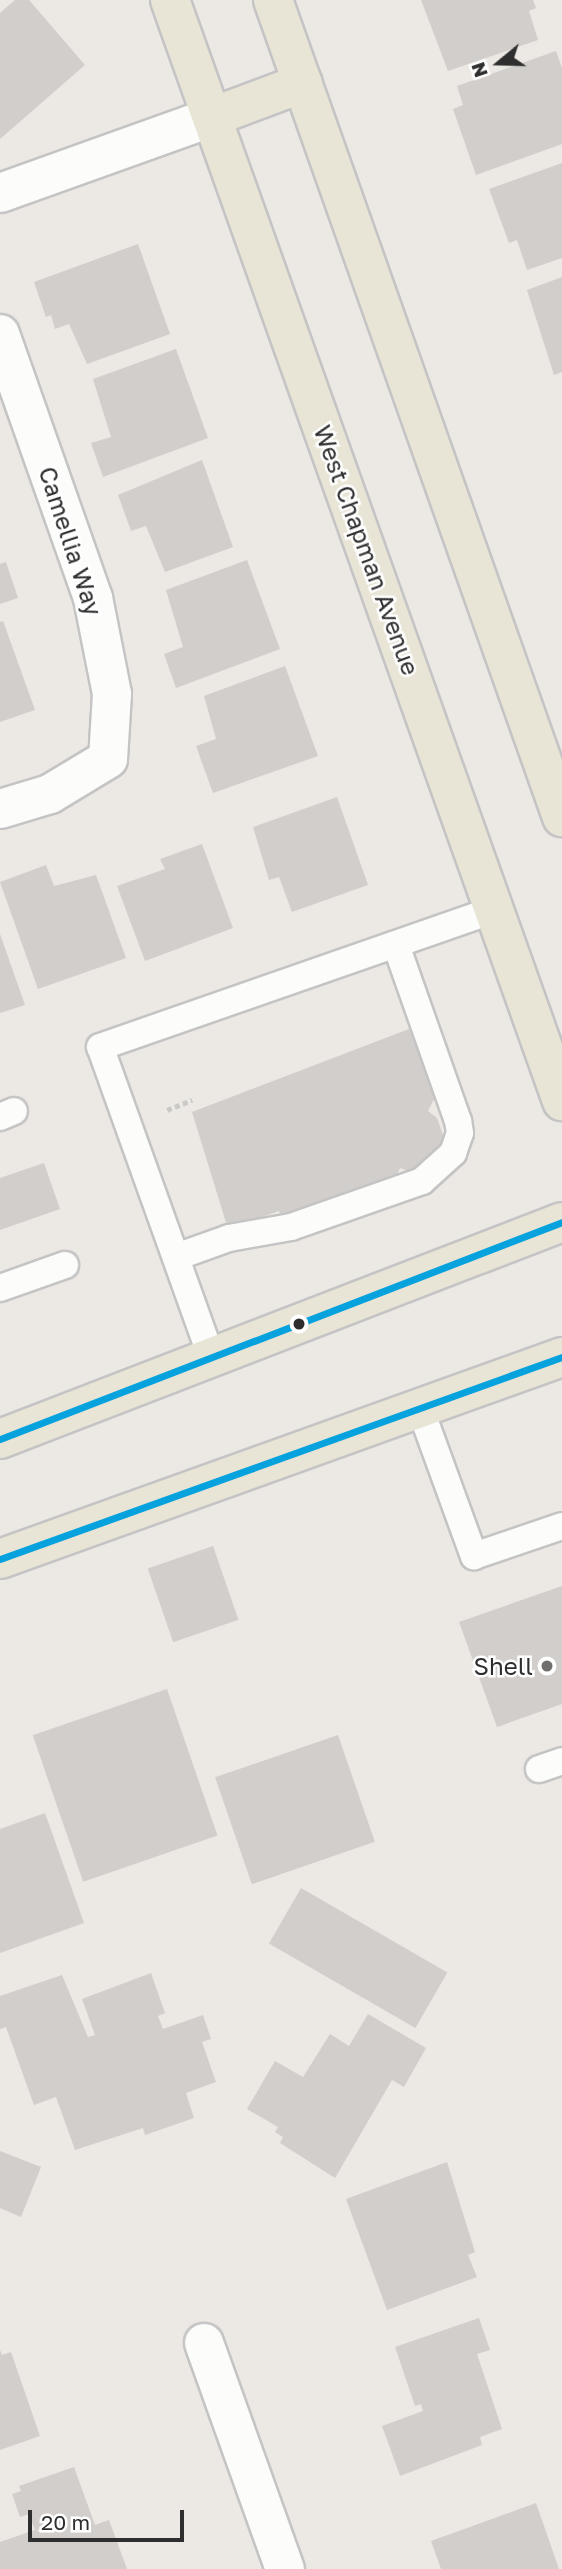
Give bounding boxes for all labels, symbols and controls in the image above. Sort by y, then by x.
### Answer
north arrow [464,28,534,98]
text: N [465,59,492,81]
street label: West Chapman Avenue [308,421,426,679]
street label: Camellia Way [33,463,109,619]
unlabelled marker [292,1317,306,1331]
place label: Shell [474,1652,533,1680]
marker: Shell [539,1658,555,1674]
scale bar [32,2496,187,2540]
text: 20 m [41,2509,90,2535]

